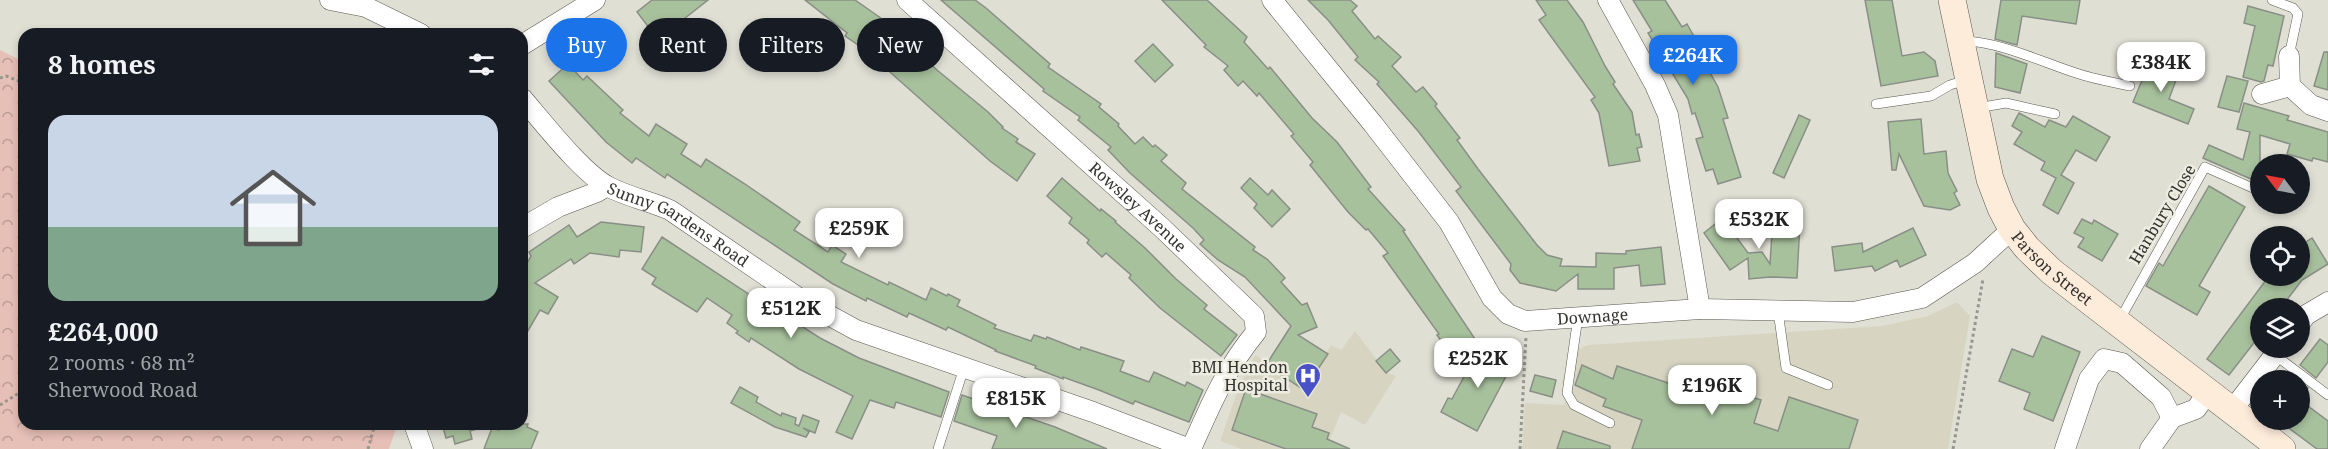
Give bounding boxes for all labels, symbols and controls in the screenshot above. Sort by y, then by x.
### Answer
chip: Buy [546,18,627,72]
chip: Rent [639,18,727,72]
chip: Filters [739,18,845,72]
chip: New [857,18,944,72]
pin: £264K [1651,35,1735,86]
text: £264K [1663,41,1723,68]
pin: £384K [2119,42,2203,93]
text: 8 homes [48,46,156,82]
icon: filters [465,48,498,81]
text: £384K [2131,48,2191,75]
icon: home [219,154,327,262]
north arrow [2250,154,2310,214]
map controls [2250,154,2310,430]
street label: Rowsley Avenue [1084,157,1192,257]
street label: Hanbury Close [2124,160,2200,268]
street label: Sunny Gardens Road [604,177,753,272]
pin: £532K [1717,199,1801,250]
text: £532K [1729,205,1789,232]
pin: £259K [817,208,901,259]
text: £259K [829,214,889,241]
street label: Parson Street [2007,226,2097,310]
button: locate [2250,226,2310,286]
pin: £512K [749,288,833,339]
text: £512K [761,294,821,321]
button: layers [2250,298,2310,358]
street label: Downage [1556,303,1629,330]
text: £264,000 [48,313,158,349]
pin: £252K [1436,338,1520,389]
text: £252K [1448,344,1508,371]
text: 2 rooms · 68 m² [48,349,195,376]
place label: BMI Hendon Hospital [1192,356,1288,396]
hospital icon: BMI Hendon Hospital [1293,361,1323,399]
pin: £196K [1670,365,1754,416]
button: + [2250,370,2310,430]
text: £196K [1682,371,1742,398]
text: Sherwood Road [48,376,198,403]
pin: £815K [974,378,1058,429]
text: £815K [986,384,1046,411]

